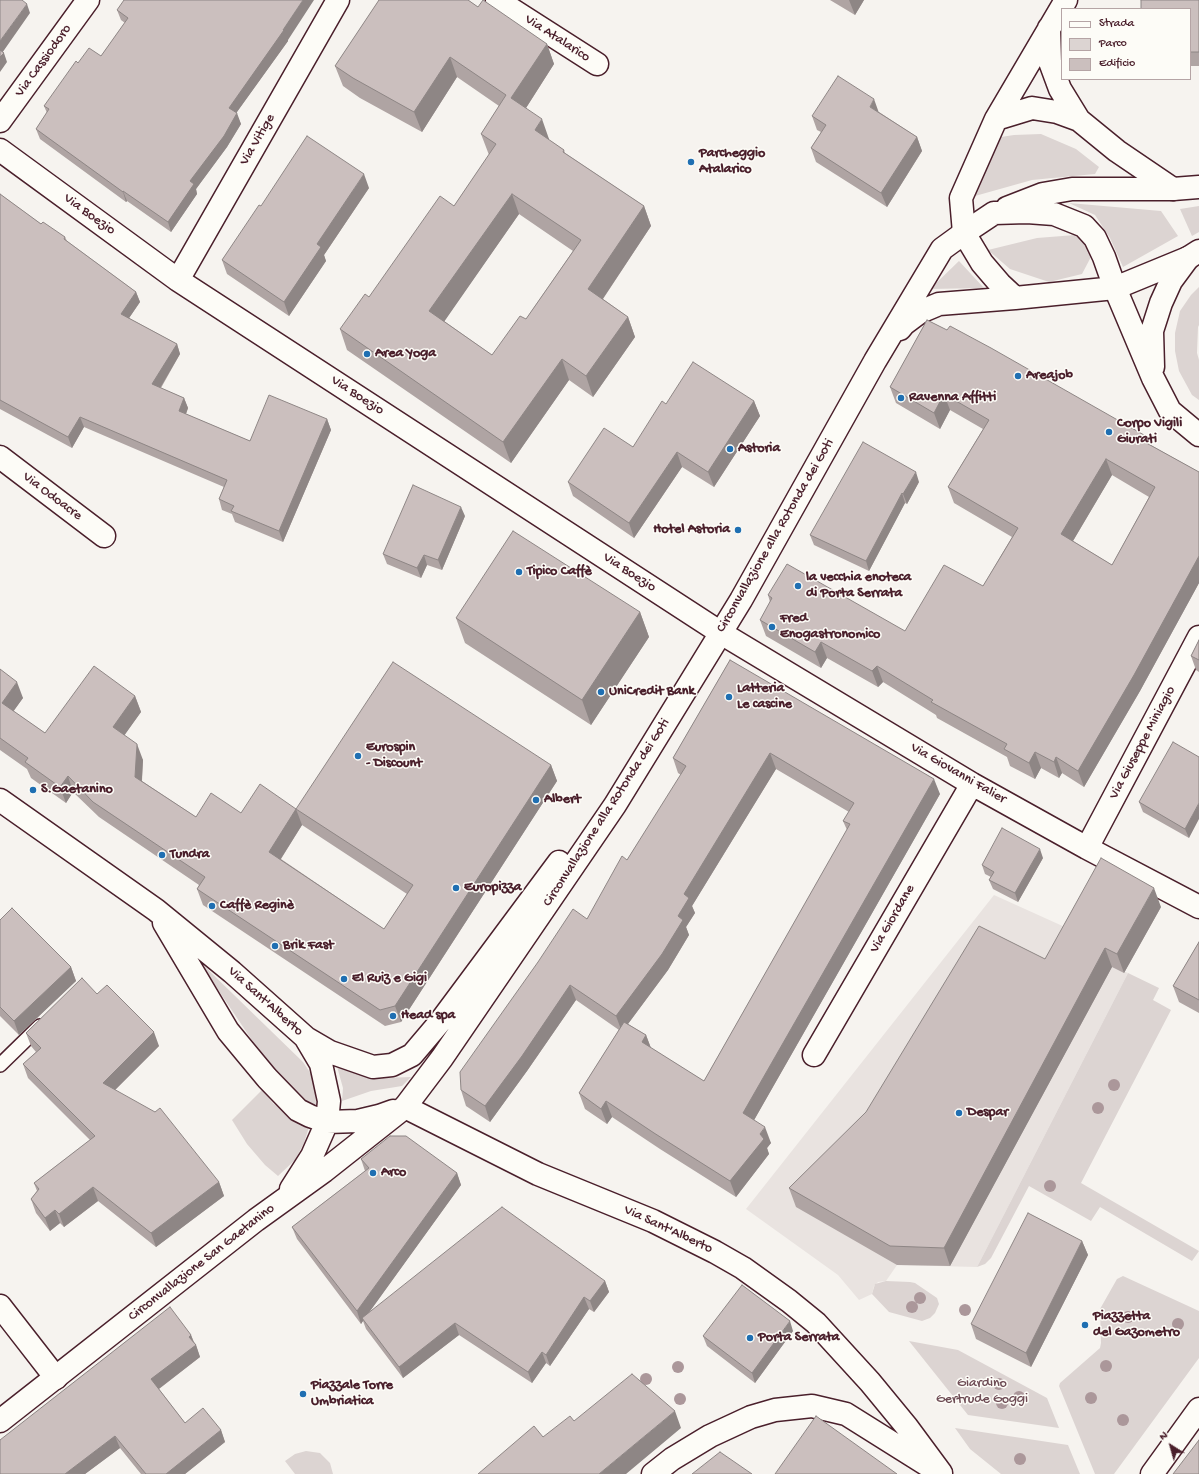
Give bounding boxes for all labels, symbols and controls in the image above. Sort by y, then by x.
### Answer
legend [1061,8,1191,80]
street label: Via Atalarico [521,12,593,66]
text: Strada [1099,17,1134,31]
street label: Via Cassiodoro [12,21,76,101]
text: Parco [1099,37,1127,51]
text: Edificio [1099,57,1135,71]
street label: Via Vitige [237,111,279,169]
place label: Parcheggio Atalarico [699,146,765,178]
marker: Parcheggio Atalarico [686,157,696,167]
street label: Via Boezio [60,191,118,239]
place label: Area Yoga [375,346,436,362]
marker: Area Yoga [362,349,372,359]
place label: Areajob [1026,368,1073,384]
marker: Areajob [1013,371,1023,381]
street label: Via Boezio [327,373,387,419]
place label: Ravenna Affitti [909,390,996,406]
marker: Ravenna Affitti [896,393,906,403]
place label: Corpo Vigili Giurati [1117,416,1182,448]
marker: Corpo Vigili Giurati [1104,427,1114,437]
street label: Circonvallazione alla Rotonda dei Goti [713,436,839,636]
place label: Astoria [738,441,780,457]
marker: Astoria [725,444,735,454]
street label: Via Odoacre [19,469,85,525]
place label: Hotel Astoria [653,522,730,538]
marker: Hotel Astoria [733,525,743,535]
street label: Via Boezio [599,550,659,596]
place label: Tipico Caffè [527,564,592,580]
marker: Tipico Caffè [514,567,524,577]
place label: la vecchia enoteca di Porta Serrata [806,570,911,602]
marker: la vecchia enoteca di Porta Serrata [793,581,803,591]
place label: Fred Enogastronomico [780,611,880,644]
marker: Fred Enogastronomico [767,622,777,632]
place label: Latteria Le cascine [737,681,792,714]
place label: UniCredit Bank [609,684,695,700]
street label: Via Giuseppe Miniagio [1106,684,1180,802]
marker: UniCredit Bank [596,687,606,697]
marker: Latteria Le cascine [724,692,734,702]
street label: Circonvallazione alla Rotonda dei Goti [540,716,674,910]
place label: Eurospin - Discount [366,740,422,772]
street label: Via Giovanni Falier [907,740,1009,808]
marker: Eurospin - Discount [353,751,363,761]
place label: S.Gaetanino [41,782,113,798]
marker: S.Gaetanino [28,785,38,795]
place label: Albert [544,792,581,808]
marker: Albert [531,795,541,805]
place label: Tundra [170,847,210,863]
marker: Tundra [157,850,167,860]
place label: Europizza [464,880,522,896]
street label: Via Giordane [867,882,919,956]
marker: Europizza [451,883,461,893]
place label: Caffè Reginè [220,898,294,914]
marker: Caffè Reginè [207,901,217,911]
place label: Brik Fast [283,938,334,954]
marker: Brik Fast [270,941,280,951]
street label: Via Sant'Alberto [224,964,306,1040]
place label: El Ruiz e Gigi [352,971,427,987]
marker: El Ruiz e Gigi [339,974,349,984]
place label: Head spa [401,1008,455,1024]
marker: Head spa [388,1011,398,1021]
place label: Despar [967,1105,1008,1121]
marker: Despar [954,1108,964,1118]
place label: Arco [381,1165,406,1181]
marker: Arco [368,1168,378,1178]
street label: Circonvallazione San Gaetanino [126,1201,278,1325]
street label: Via Sant'Alberto [621,1202,715,1258]
place label: Piazzetta del Gazometro [1093,1309,1180,1342]
marker: Piazzetta del Gazometro [1080,1320,1090,1330]
place label: Porta Serrata [758,1330,840,1346]
marker: Porta Serrata [745,1333,755,1343]
park label: Giardino Gertrude Goggi [936,1376,1028,1408]
place label: Piazzale Torre Umbriatica [311,1378,393,1410]
marker: Piazzale Torre Umbriatica [298,1389,308,1399]
north arrow [1151,1426,1191,1466]
text: N [1157,1429,1170,1443]

